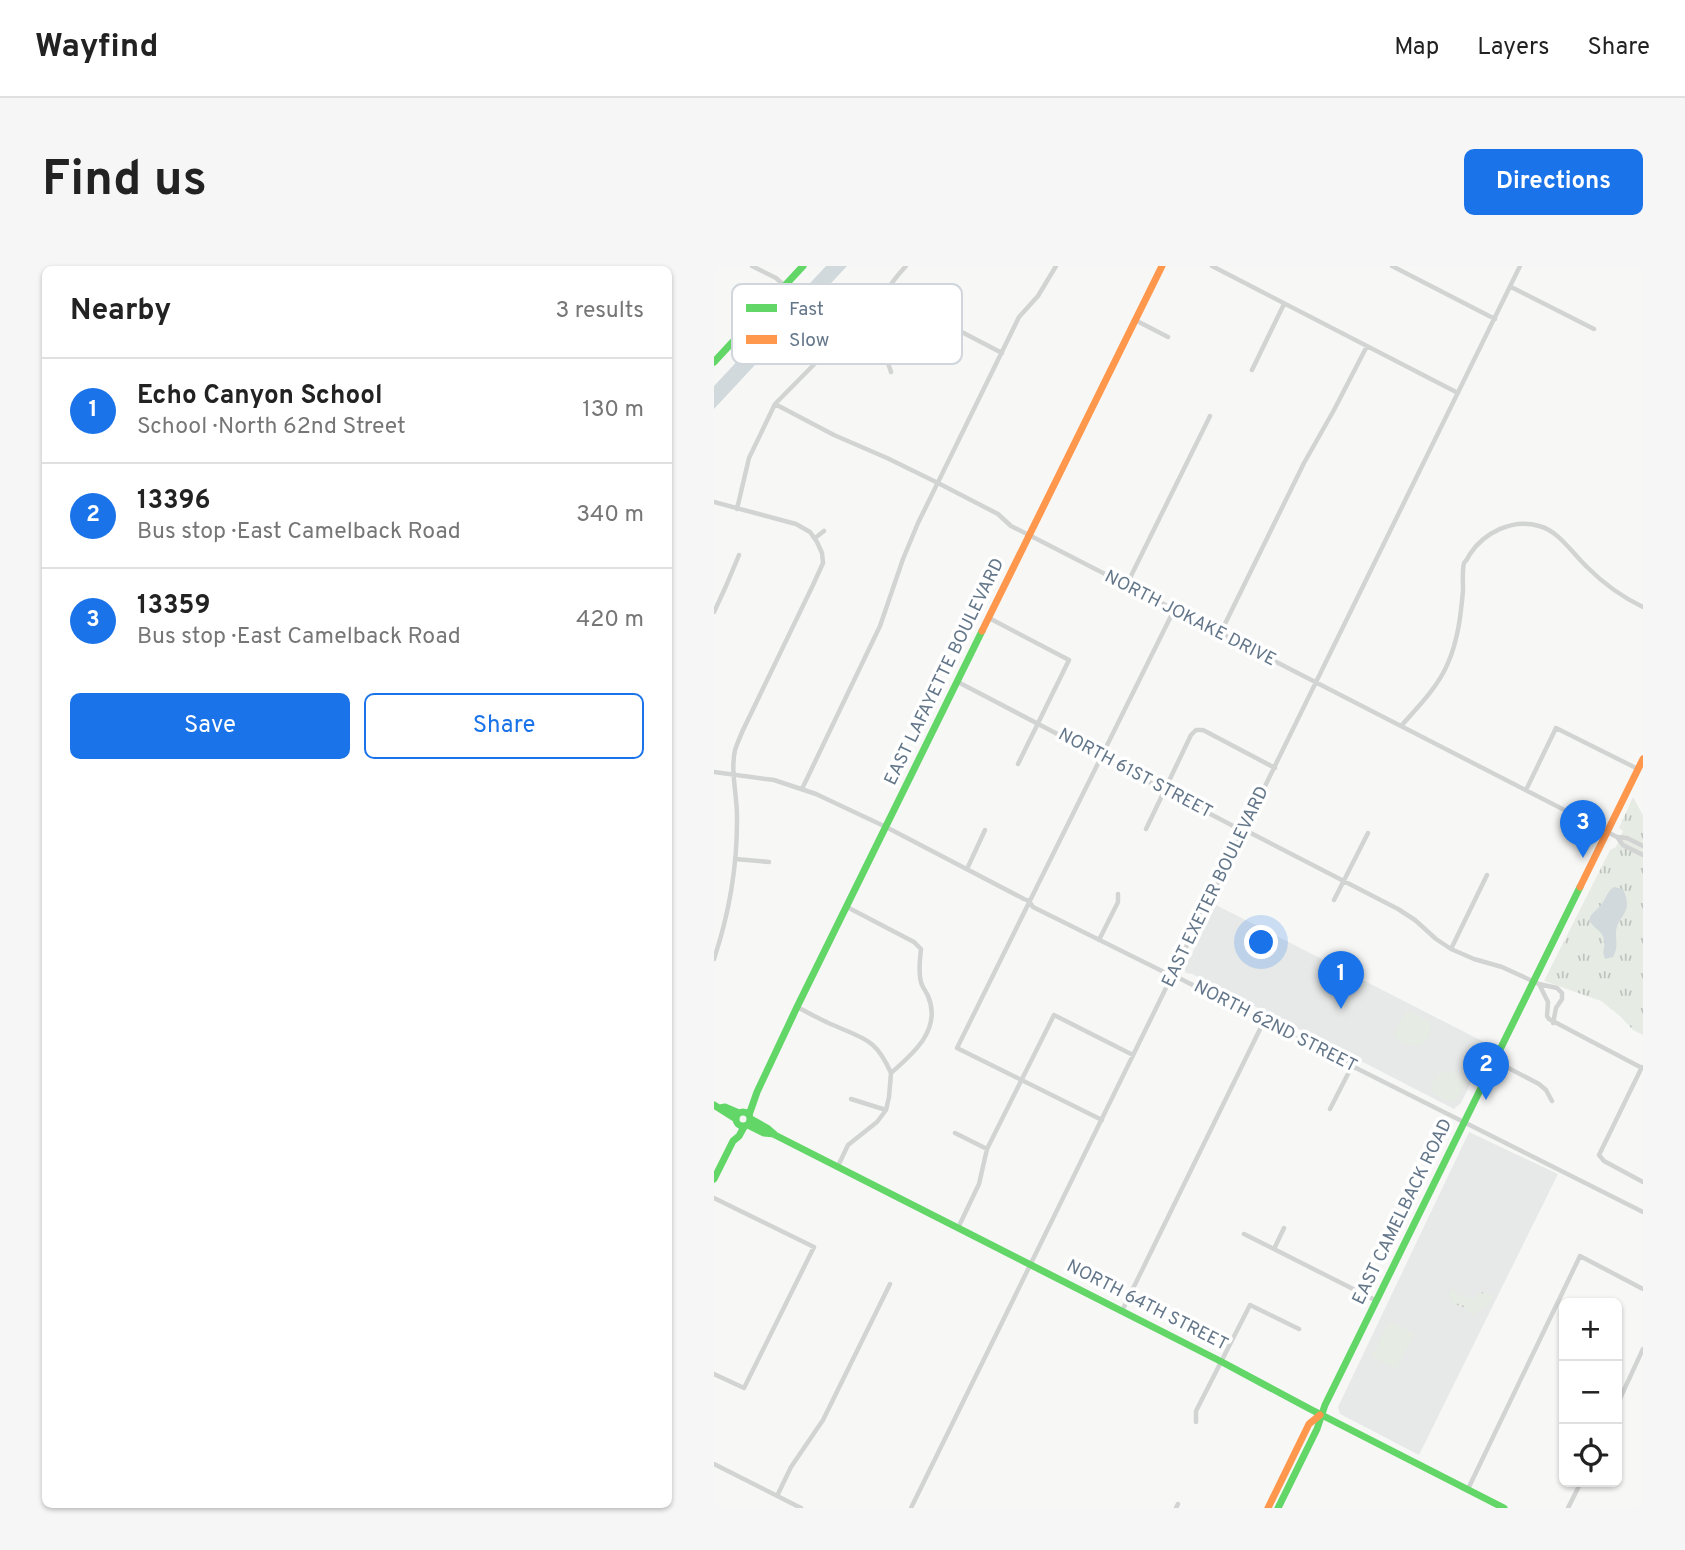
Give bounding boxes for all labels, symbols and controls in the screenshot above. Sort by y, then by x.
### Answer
text: Wayfind [35,27,158,69]
text: Map [1394,33,1439,63]
text: Layers [1477,33,1549,63]
text: Share [1587,33,1650,63]
button: Directions [1464,149,1643,215]
text: Find us [42,151,207,213]
legend [732,284,962,364]
text: Nearby [70,293,171,330]
text: 3 results [555,297,644,326]
text: Fast [789,298,824,322]
text: Slow [789,329,829,353]
text: Echo Canyon School [137,380,383,413]
text: 1 [88,396,98,425]
text: 130 m [582,396,644,425]
text: School · North 62nd Street [137,413,406,442]
text: 13396 [137,485,211,518]
text: 2 [86,501,100,530]
text: 340 m [576,501,644,530]
text: Bus stop · East Camelback Road [137,518,461,547]
street label: EAST LAFAYETTE BOULEVARD [880,555,1010,789]
street label: NORTH JOKAKE DRIVE [1100,566,1280,672]
text: 13359 [137,590,210,623]
text: 3 [86,606,100,635]
text: 420 m [576,606,644,635]
text: Bus stop · East Camelback Road [137,623,461,652]
button: Save [70,693,350,759]
button: Share [364,693,644,759]
street label: NORTH 61ST STREET [1054,724,1216,824]
street label: EAST EXETER BOULEVARD [1157,783,1275,991]
pin: 3 [1560,800,1606,858]
your location [1244,925,1278,959]
pin: 1 [1318,951,1364,1009]
street label: NORTH 62ND STREET [1189,976,1361,1078]
pin: 2 [1463,1042,1509,1100]
street label: EAST CAMELBACK ROAD [1348,1115,1458,1309]
street label: NORTH 64TH STREET [1062,1255,1232,1357]
map controls [1559,1298,1622,1487]
button: + [1559,1298,1622,1361]
button: − [1559,1361,1622,1424]
button: locate [1559,1424,1622,1487]

